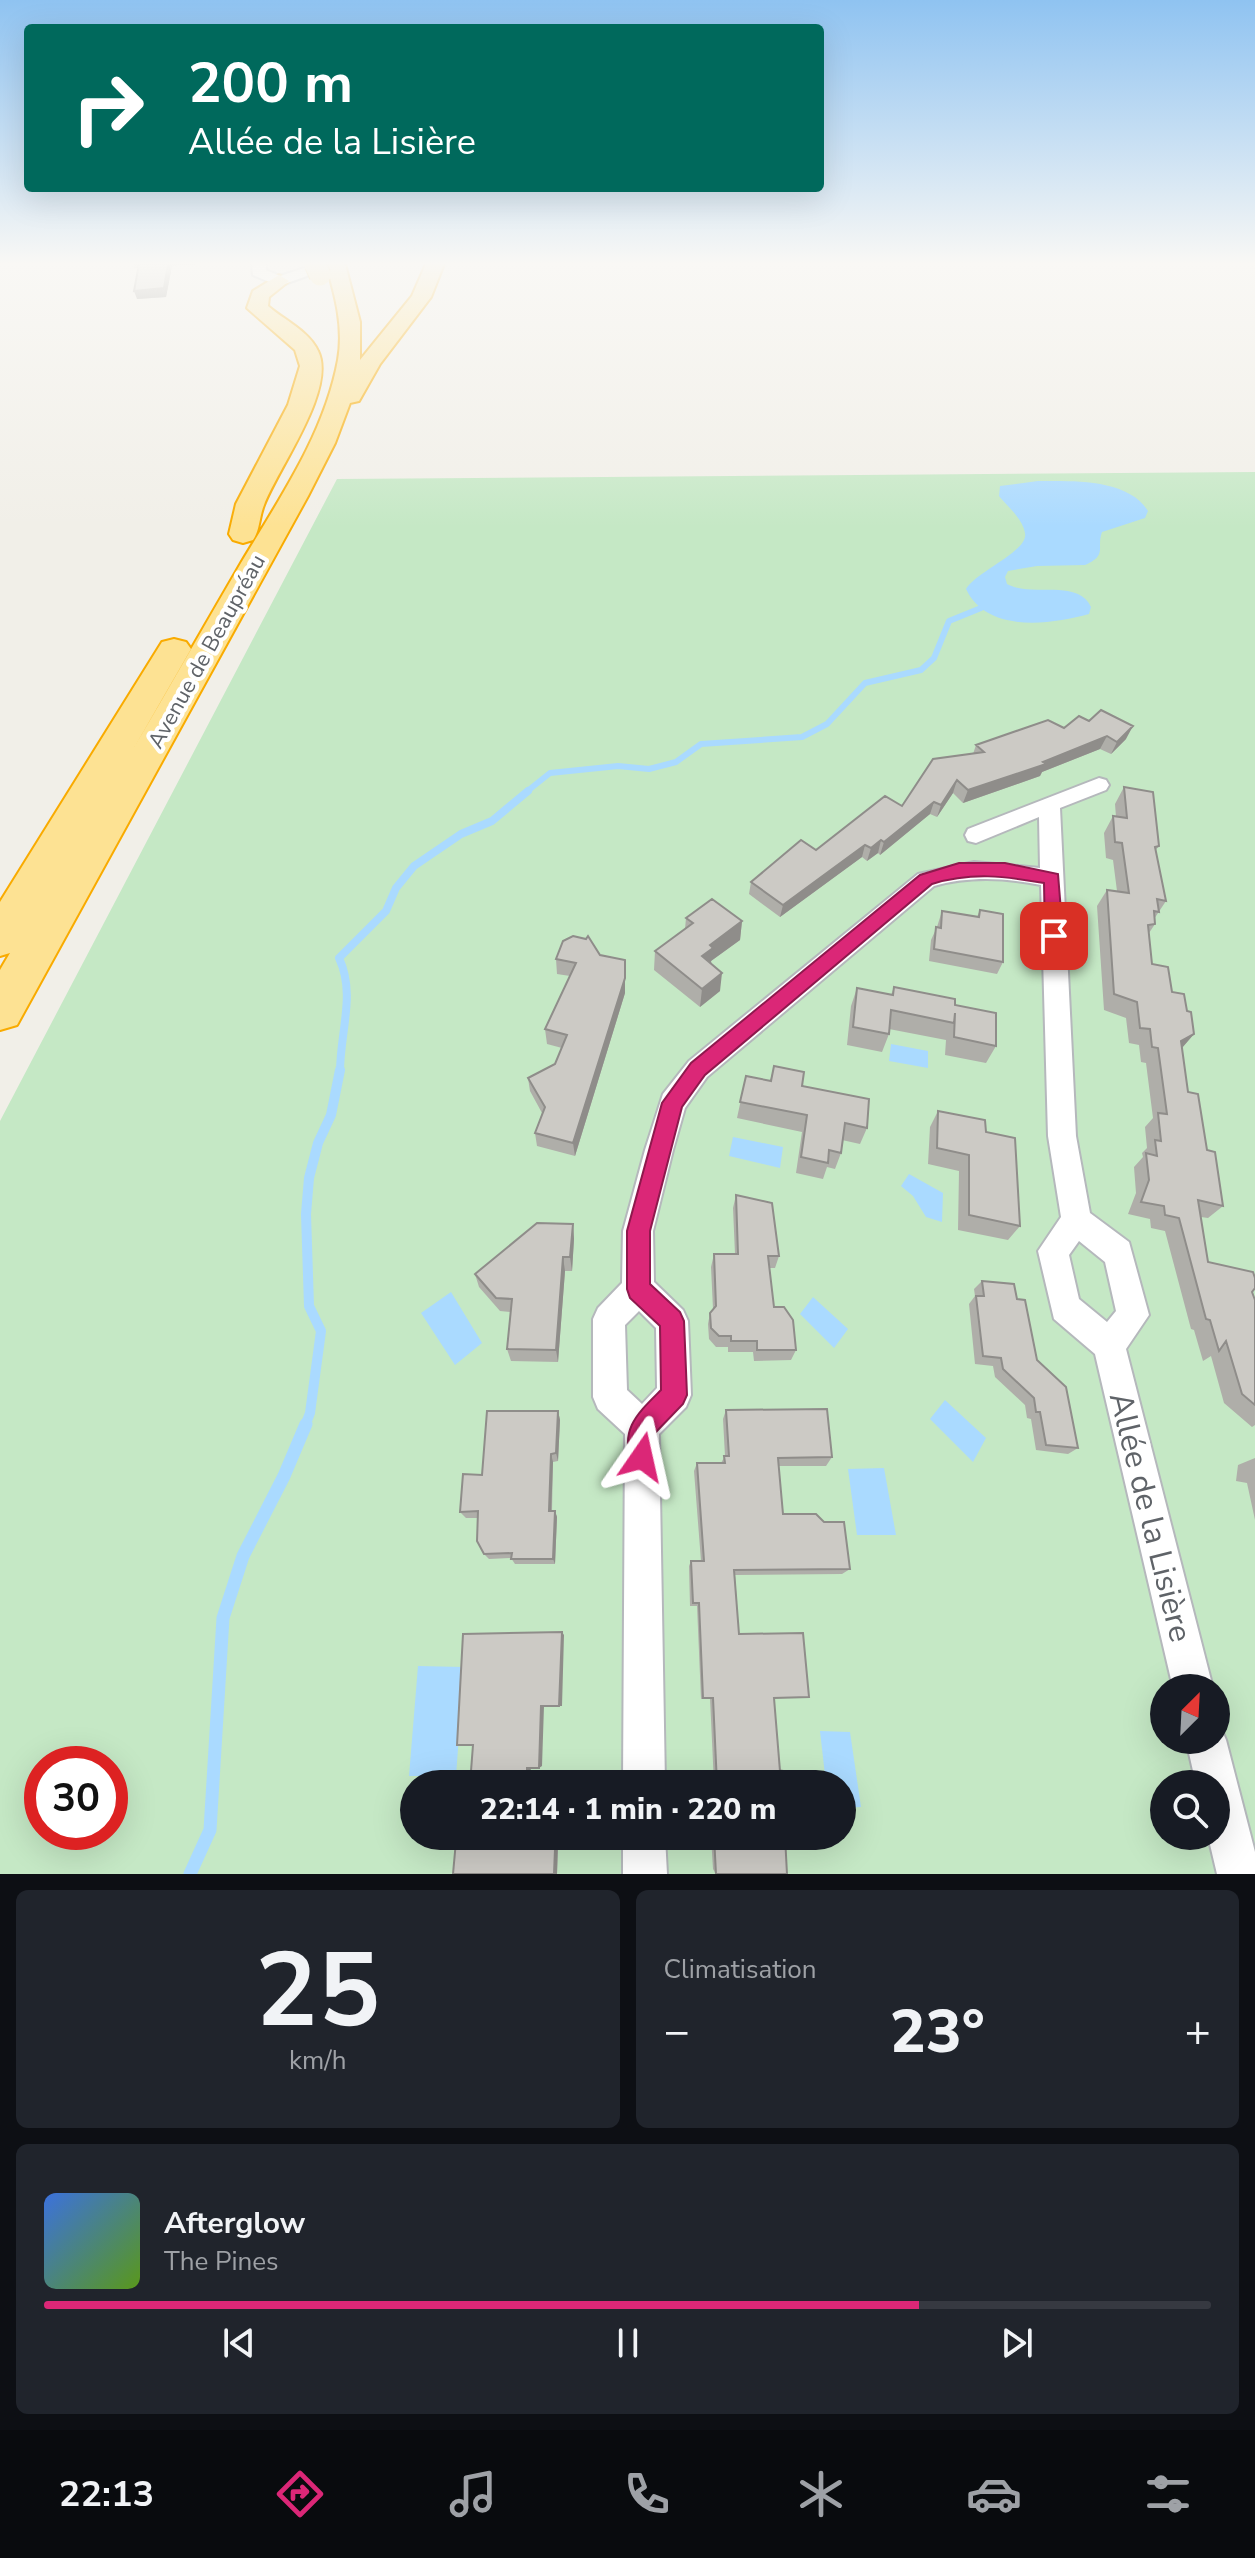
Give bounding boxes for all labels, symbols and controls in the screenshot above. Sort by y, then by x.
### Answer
text: 200 m [188,45,353,122]
icon: right [56,56,160,160]
text: Allée de la Lisière [188,118,476,167]
street label: Avenue de Beaupréau [141,549,273,754]
pin [1020,902,1088,970]
icon: arrive [1032,914,1076,958]
street label: Allée de la Lisière [1099,1388,1202,1646]
position arrow [600,1415,684,1499]
north arrow [1150,1674,1230,1754]
map controls [1150,1674,1230,1850]
speed limit sign: 30 [24,1746,128,1850]
button: search [1150,1770,1230,1850]
text: 22:14 · 1 min · 220 m [480,1789,776,1830]
text: 25 [255,1920,380,2062]
text: Climatisation [664,1952,817,1987]
text: 23° [890,1991,985,2073]
text: − [664,2002,690,2062]
text: + [1185,2002,1211,2062]
text: km/h [289,2043,346,2078]
text: Afterglow [164,2203,305,2244]
text: The Pines [164,2244,279,2279]
icon: previous [217,2321,261,2365]
icon: pause [606,2321,650,2365]
icon: next [995,2321,1039,2365]
icon: directions [272,2466,328,2522]
icon: music [445,2466,501,2522]
icon: phone [619,2466,675,2522]
icon: climate [793,2466,849,2522]
icon: car [966,2466,1022,2522]
icon: filters [1140,2466,1196,2522]
text: 22:13 [59,2470,154,2519]

